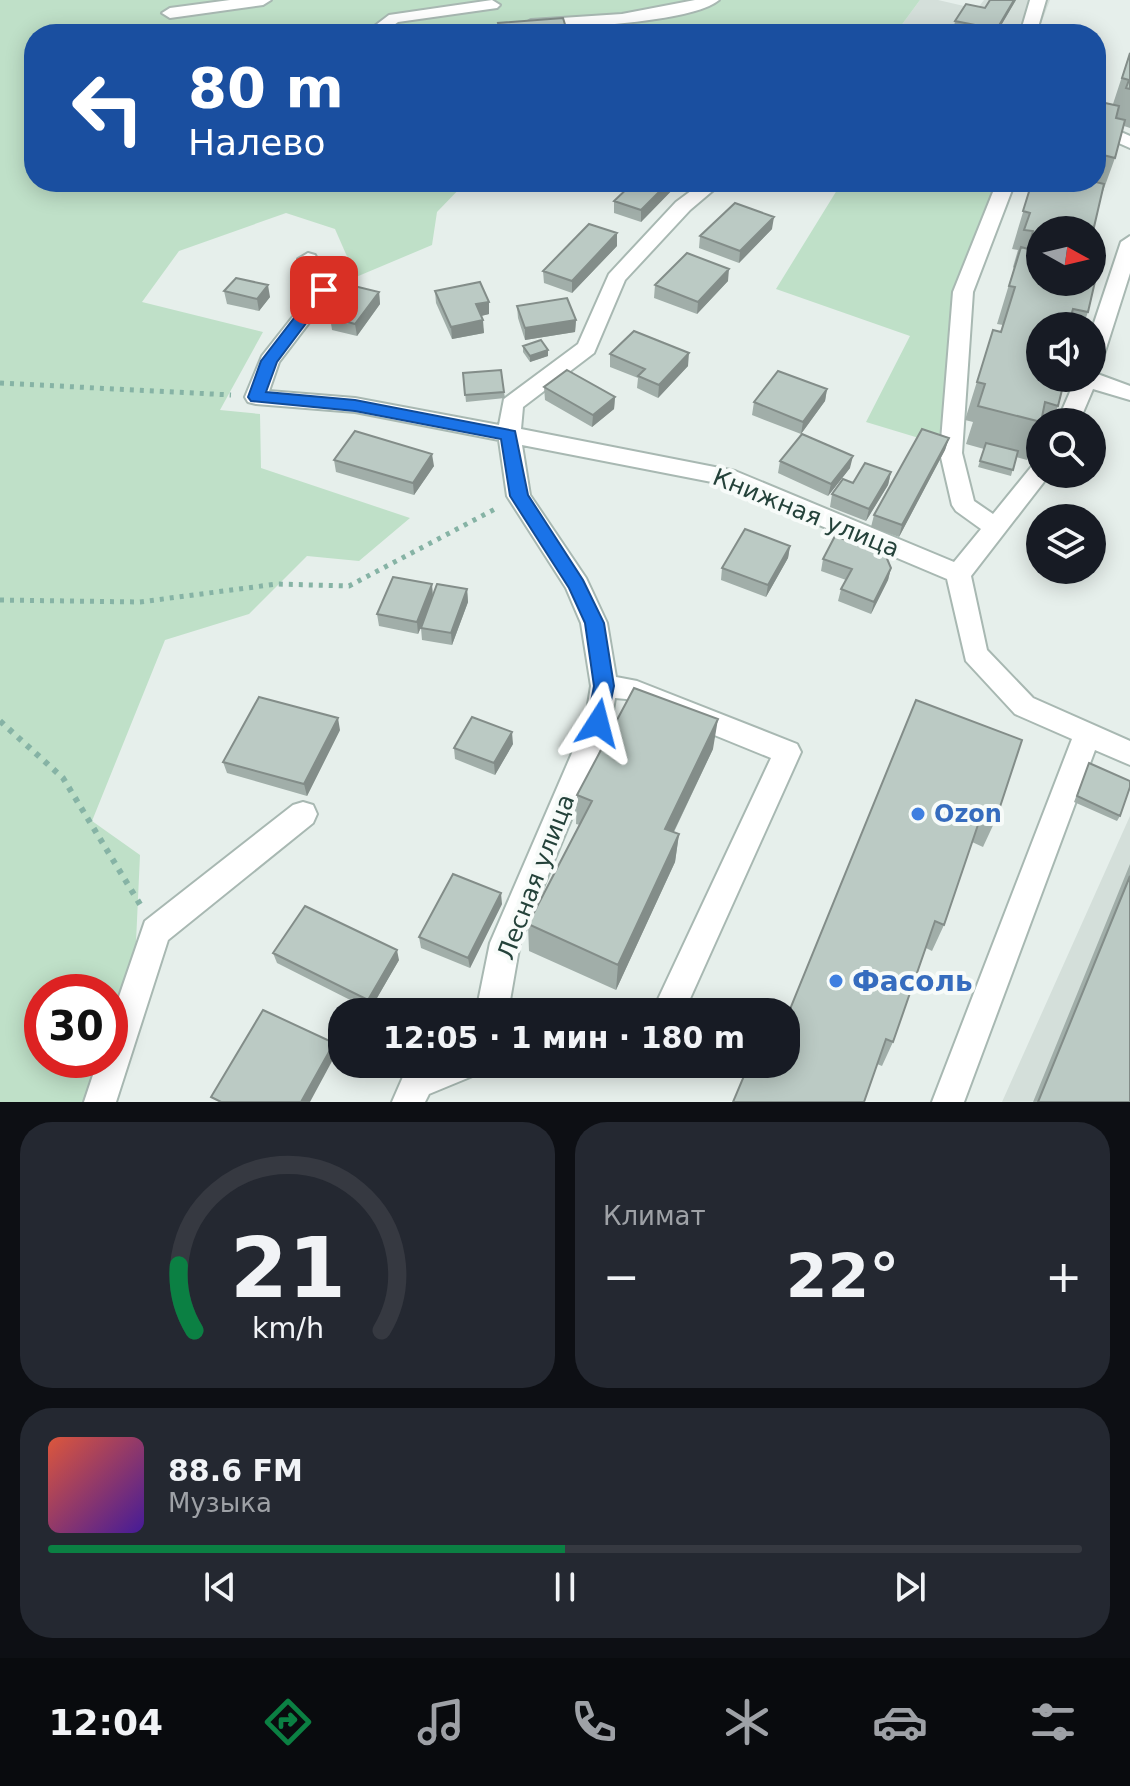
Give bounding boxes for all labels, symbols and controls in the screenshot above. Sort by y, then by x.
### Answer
text: 80 m [188,55,344,120]
icon: left [56,56,160,160]
text: Налево [188,122,326,163]
north arrow [1026,216,1106,296]
map controls [1026,216,1106,584]
pin [290,256,358,324]
icon: arrive [302,268,346,312]
button: sound [1026,312,1106,392]
button: search [1026,408,1106,488]
street label: Книжная улица [709,463,903,563]
button: layers [1026,504,1106,584]
position arrow [556,681,640,765]
street label: Лесная улица [492,790,580,964]
place label: Ozon [934,800,1002,828]
marker: Ozon [909,805,927,823]
place label: Фасоль [852,965,973,998]
marker: Фасоль [827,972,845,990]
speed limit sign: 30 [24,974,128,1078]
text: 12:05 · 1 мин · 180 m [383,1020,745,1055]
text: Климат [603,1201,706,1231]
text: 21 [230,1220,345,1317]
text: 22° [786,1241,899,1311]
text: − [603,1251,640,1302]
text: + [1045,1251,1082,1302]
text: km/h [251,1311,324,1345]
text: 88.6 FM [168,1453,303,1488]
text: Музыка [168,1488,272,1518]
icon: previous [198,1565,242,1609]
icon: pause [543,1565,587,1609]
icon: next [888,1565,932,1609]
icon: directions [260,1694,316,1750]
icon: music [413,1694,469,1750]
icon: phone [566,1694,622,1750]
icon: climate [719,1694,775,1750]
icon: car [872,1694,928,1750]
icon: filters [1025,1694,1081,1750]
text: 12:04 [49,1702,163,1743]

